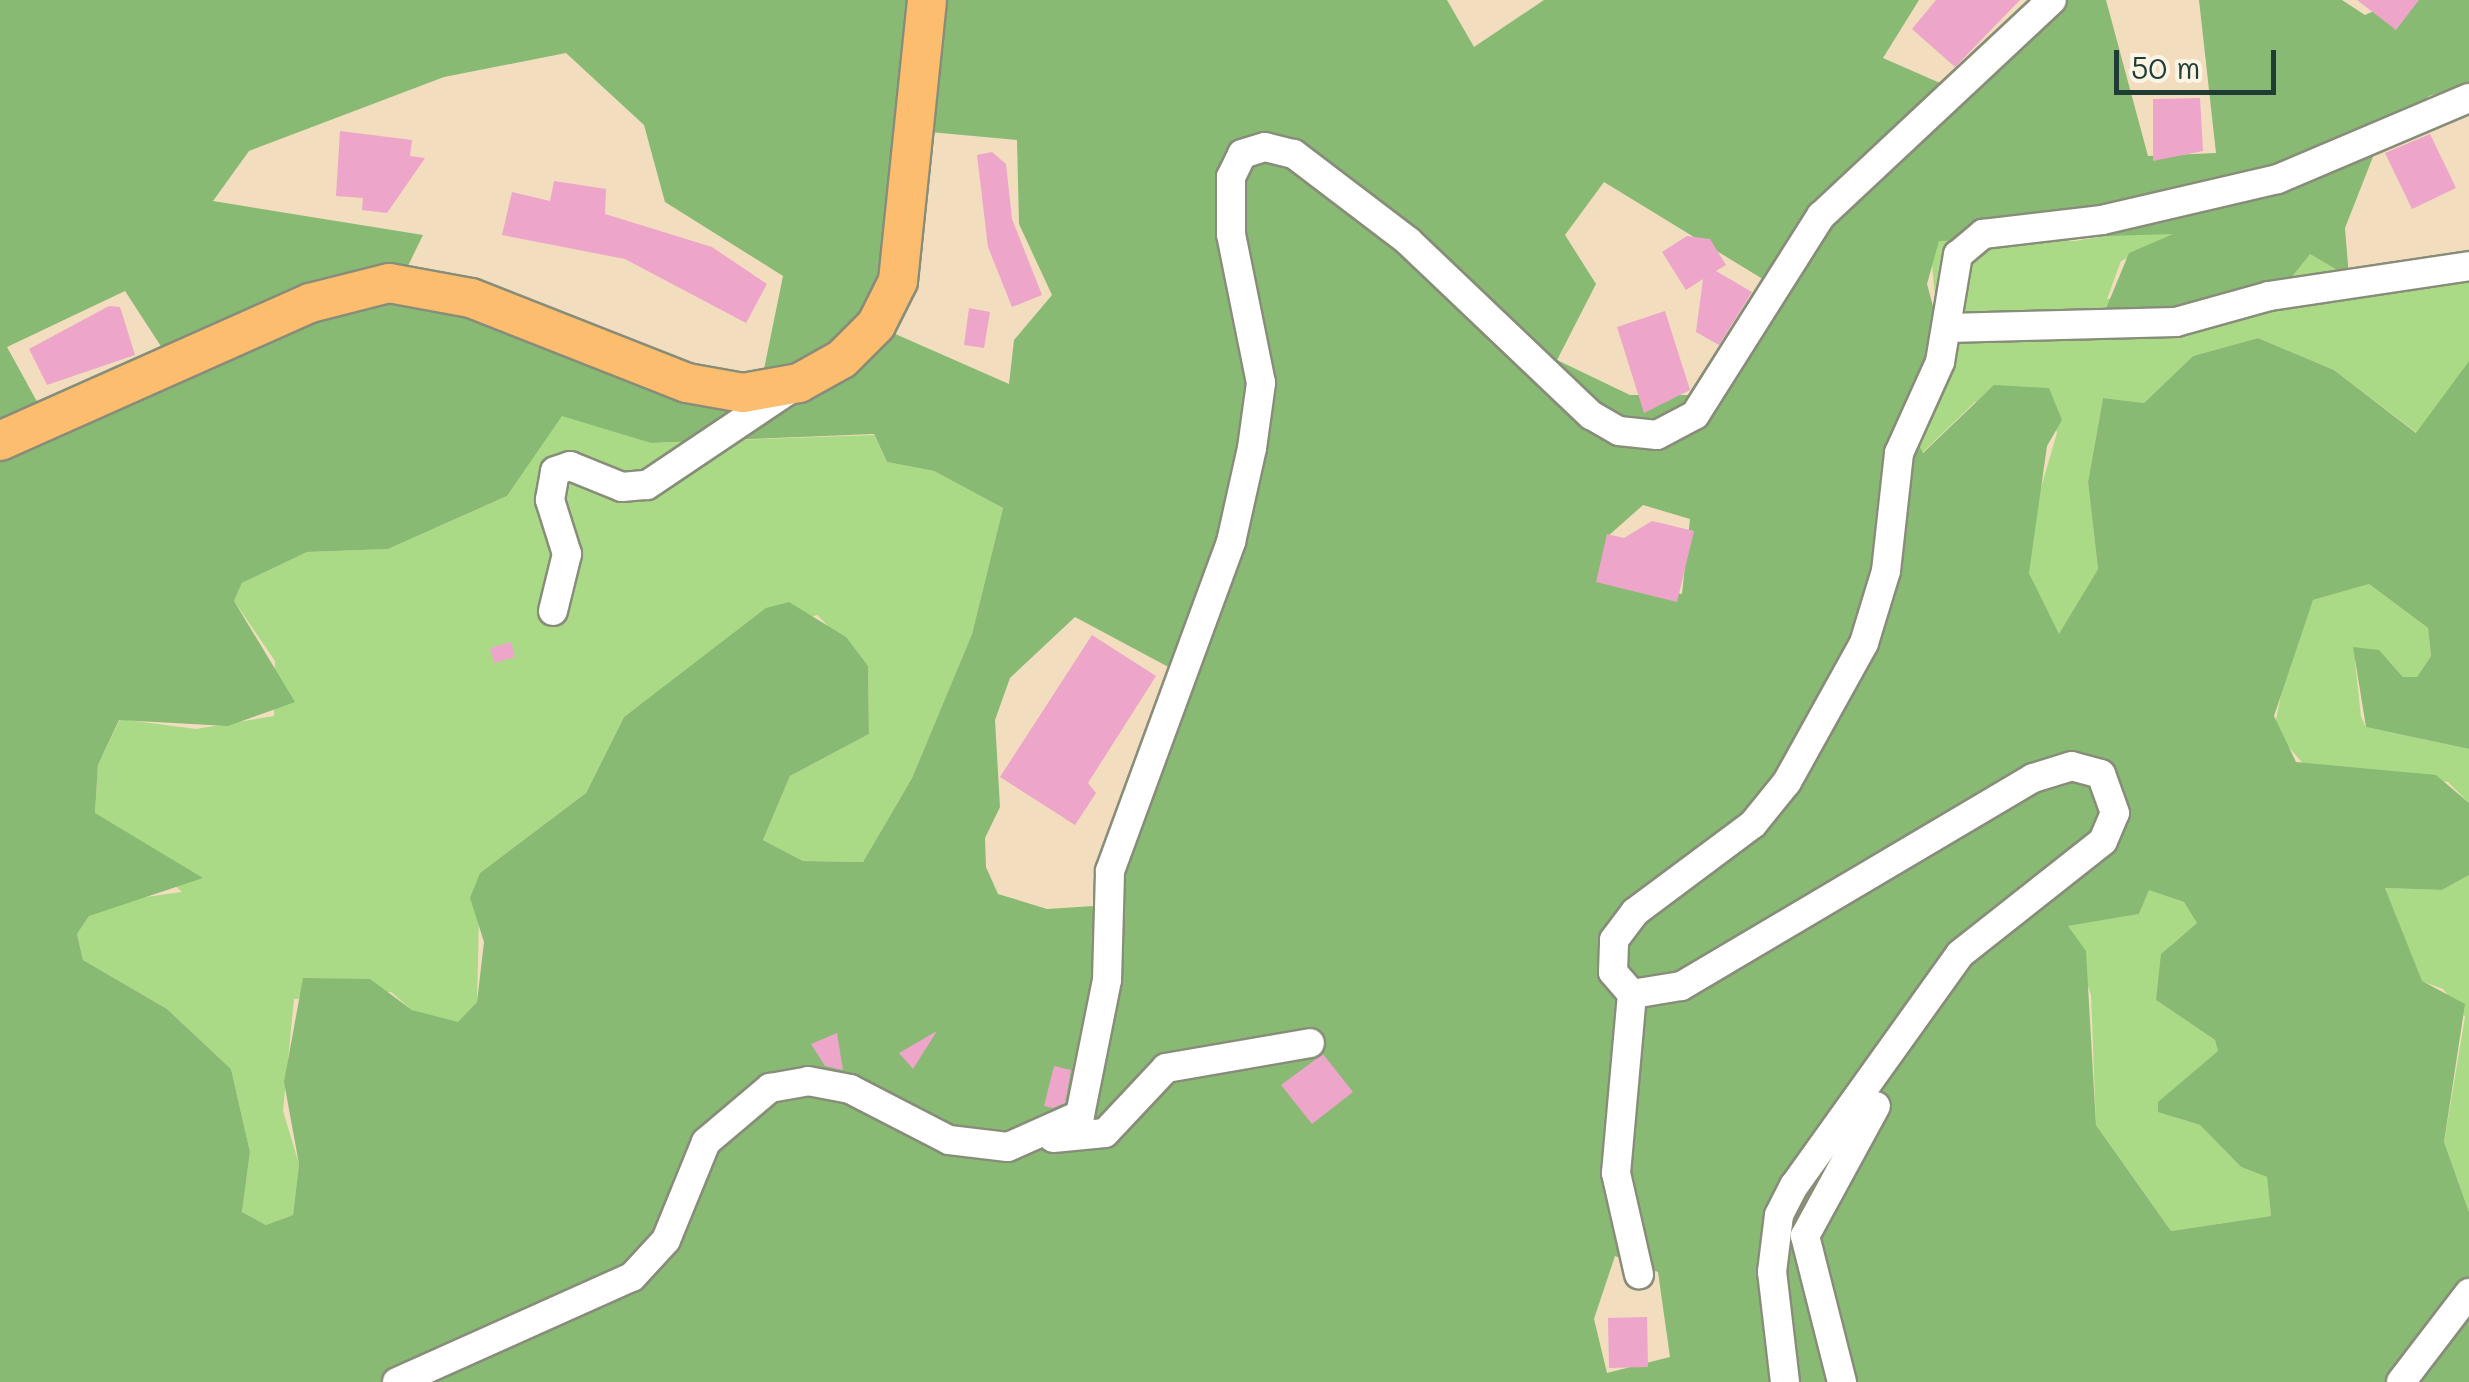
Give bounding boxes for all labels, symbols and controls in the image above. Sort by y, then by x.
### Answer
scale bar [2119,30,2282,92]
text: 50 m [2131,47,2201,87]

